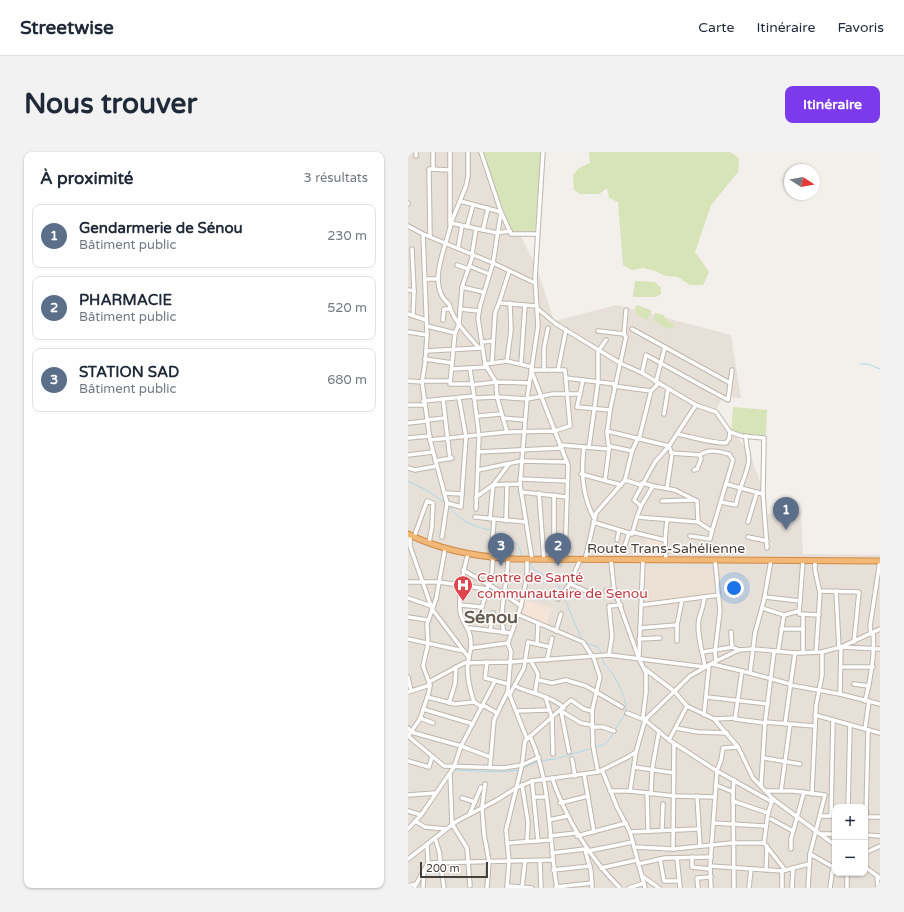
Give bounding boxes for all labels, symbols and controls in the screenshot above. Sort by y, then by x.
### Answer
text: Streetwise [20,17,114,39]
text: Carte [698,19,734,36]
text: Itinéraire [756,19,815,36]
text: Favoris [837,19,884,36]
button: Itinéraire [785,86,880,123]
text: Nous trouver [24,87,197,121]
north arrow [784,164,820,200]
text: À proximité [40,168,133,189]
text: 3 résultats [304,170,368,186]
text: Gendarmerie de Sénou [79,219,243,237]
text: 1 [50,228,58,244]
text: 230 m [327,228,367,244]
text: Bâtiment public [79,237,177,253]
text: PHARMACIE [79,291,172,309]
text: 2 [50,300,58,316]
text: 520 m [327,300,367,316]
text: Bâtiment public [79,309,177,325]
text: STATION SAD [79,363,179,381]
text: 3 [50,372,58,388]
text: 680 m [327,372,367,388]
text: Bâtiment public [79,381,177,397]
pin: 1 [773,497,799,530]
pin: 3 [488,533,514,566]
pin: 2 [545,533,571,566]
street label: Route Trans-Sahélienne [587,540,745,557]
place label: Centre de Santé communautaire de Senou [477,569,648,602]
hospital icon: Centre de Santé communautaire de Senou [452,574,474,602]
your location [724,578,744,598]
district label: Sénou [464,606,518,628]
map controls [832,804,868,876]
button: + [832,804,868,840]
button: − [832,840,868,876]
scale bar [420,860,488,879]
text: 200 m [426,862,460,875]

